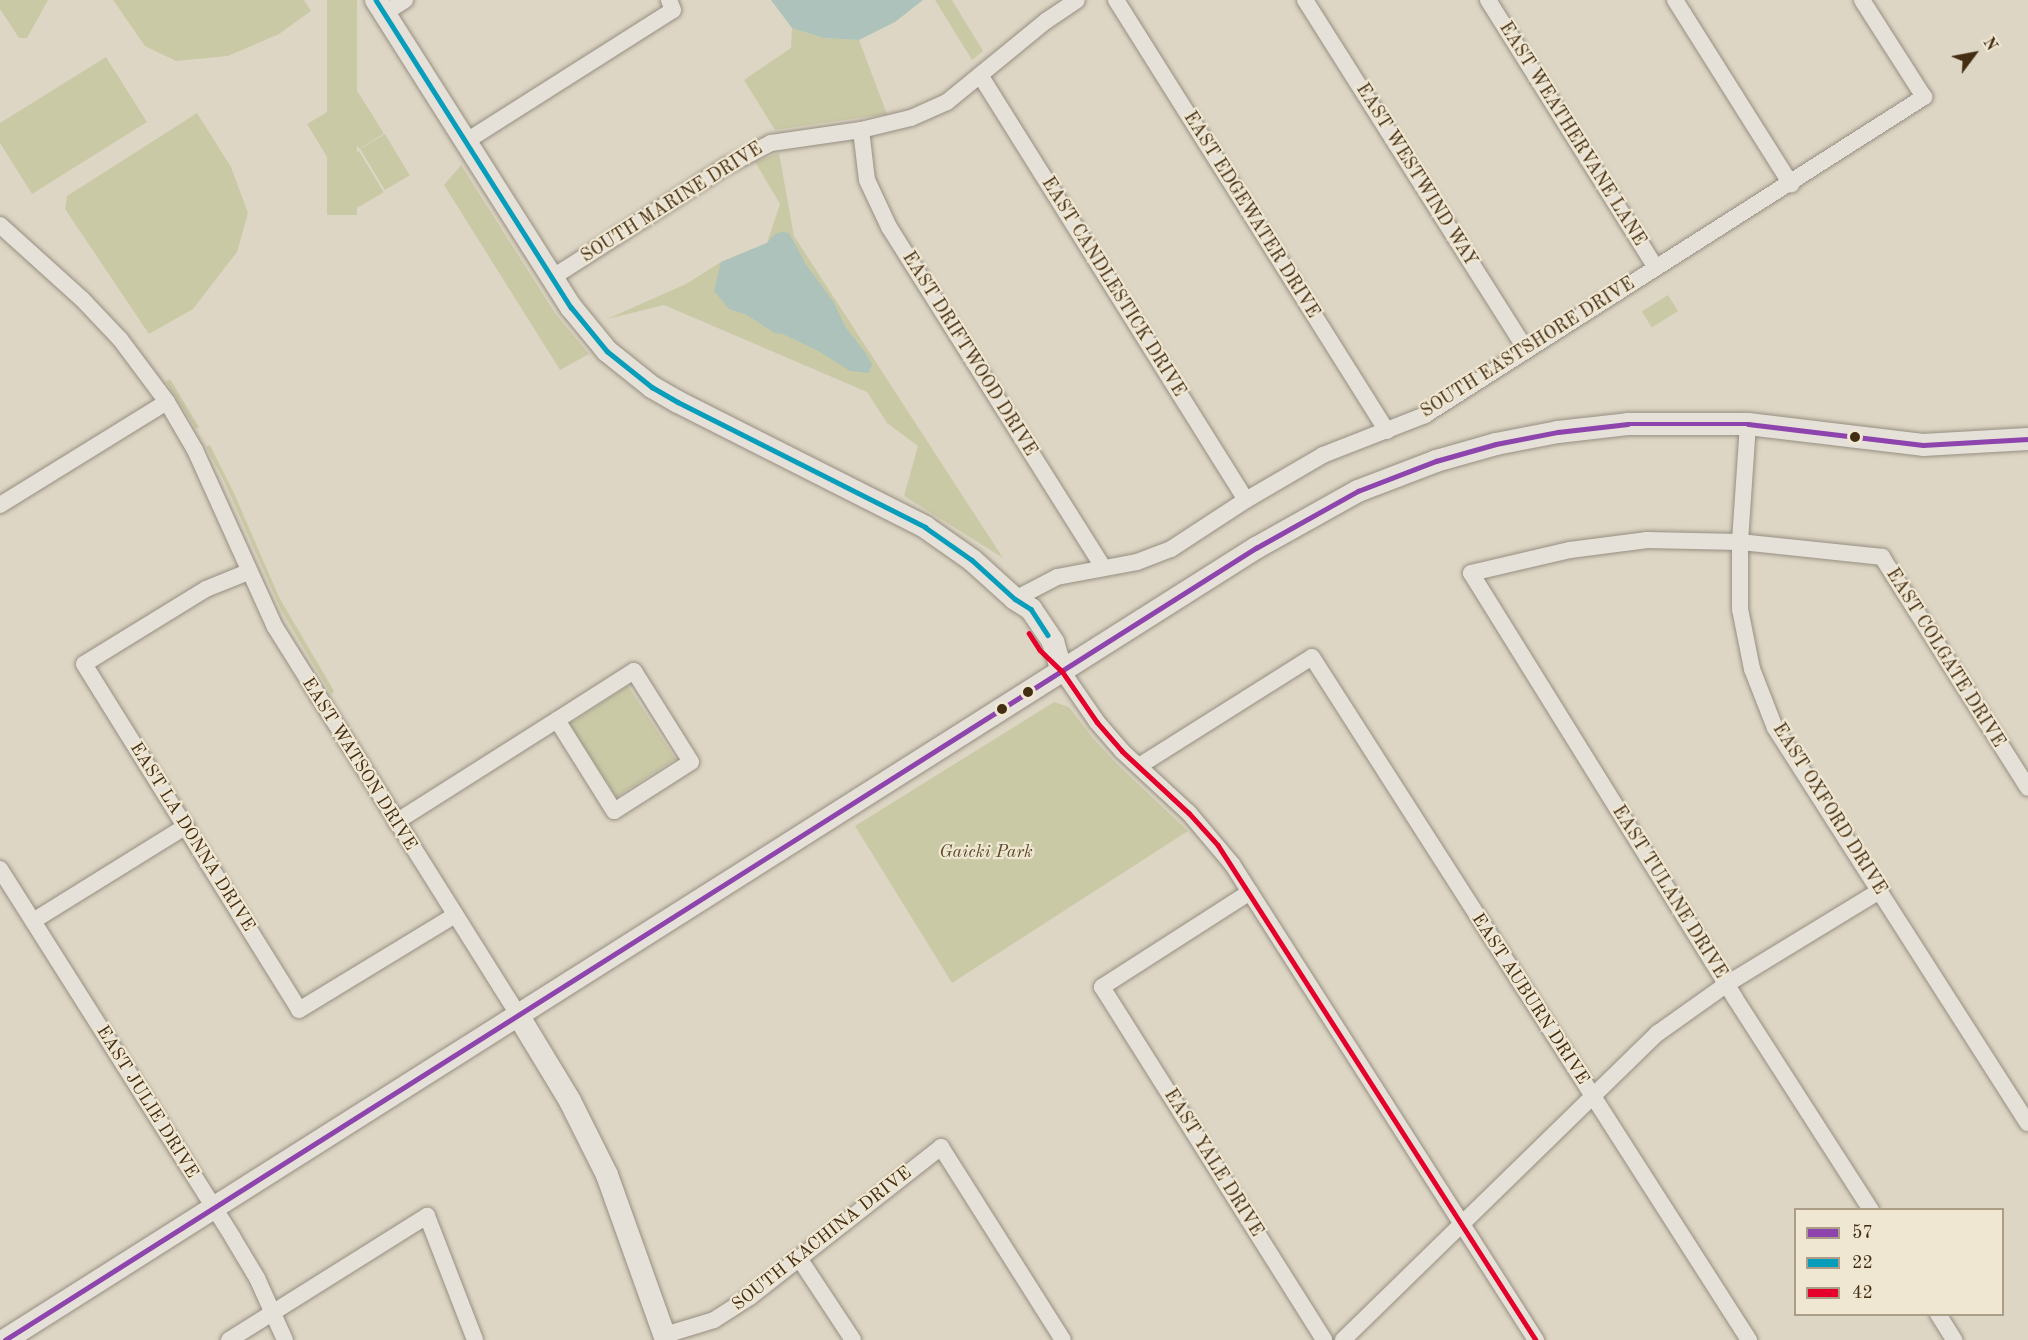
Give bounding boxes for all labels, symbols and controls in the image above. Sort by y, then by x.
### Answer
street label: EAST WEATHERVANE LANE [1494,18,1650,250]
north arrow [1944,24,2004,84]
text: N [1979,35,1999,54]
street label: EAST WESTWIND WAY [1351,80,1481,270]
street label: EAST EDGEWATER DRIVE [1178,108,1324,322]
street label: SOUTH MARINE DRIVE [577,138,767,268]
street label: EAST CANDLESTICK DRIVE [1036,173,1190,401]
street label: EAST DRIFTWOOD DRIVE [897,248,1041,460]
street label: SOUTH EASTSHORE DRIVE [1417,273,1639,423]
unlabelled marker [1849,431,1861,443]
street label: EAST COLGATE DRIVE [1881,564,2009,752]
street label: EAST WATSON DRIVE [297,674,421,854]
unlabelled marker [1022,686,1034,698]
unlabelled marker [996,703,1008,715]
street label: EAST OXFORD DRIVE [1767,719,1891,899]
street label: EAST LA DONNA DRIVE [125,738,259,936]
street label: EAST TULANE DRIVE [1607,802,1731,982]
park label: Gaicki Park [939,841,1033,863]
street label: EAST AUBURN DRIVE [1467,909,1593,1089]
street label: EAST JULIE DRIVE [91,1022,203,1182]
street label: EAST YALE DRIVE [1159,1085,1267,1241]
street label: SOUTH KACHINA DRIVE [728,1162,916,1316]
legend [1794,1208,2004,1316]
text: 57 [1852,1224,1873,1242]
text: 22 [1852,1254,1873,1272]
text: 42 [1852,1284,1873,1302]

